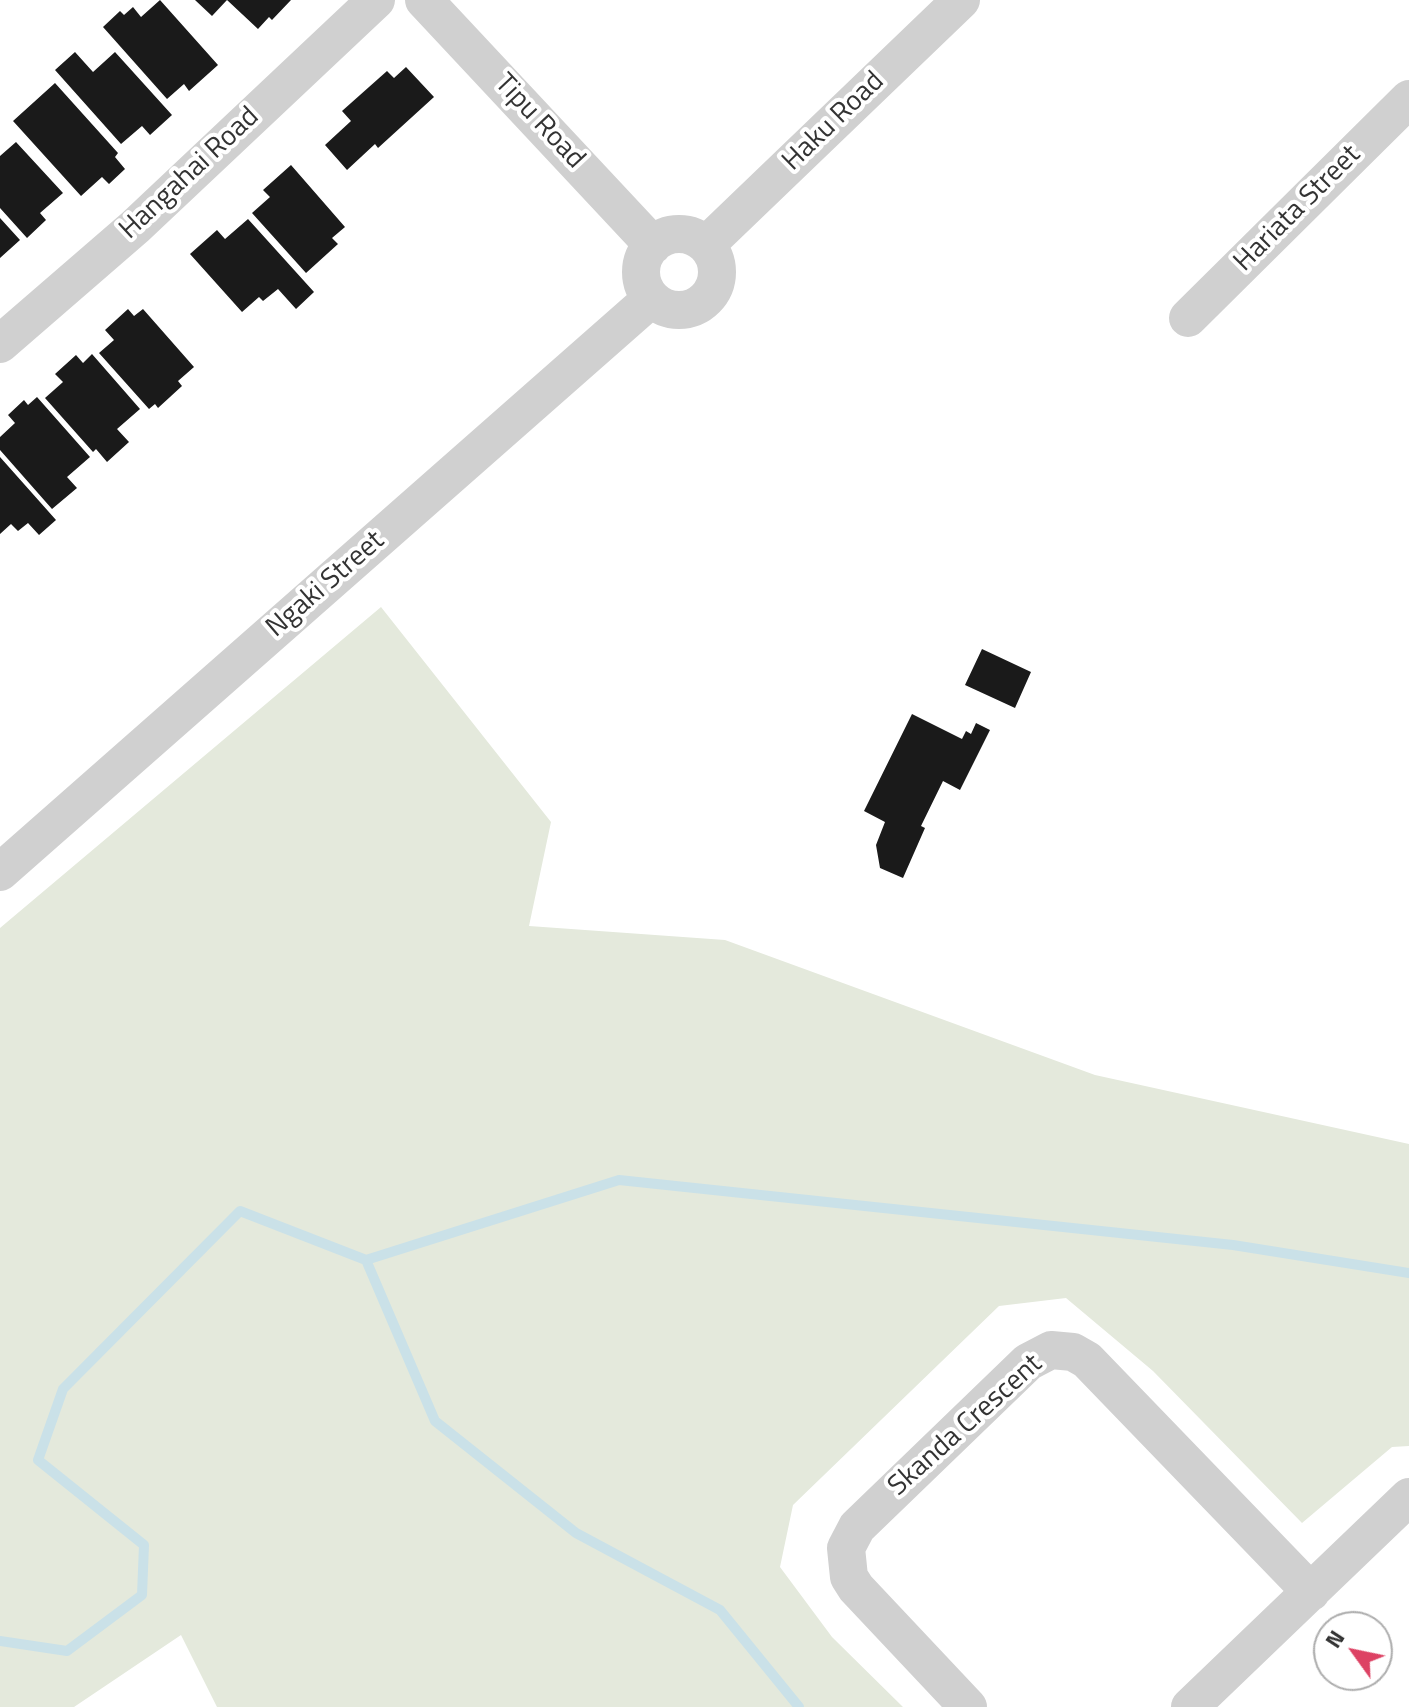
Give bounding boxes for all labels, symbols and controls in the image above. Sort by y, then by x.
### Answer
street label: Haku Road [776,65,892,179]
street label: Tipu Road [487,68,591,176]
street label: Hangahai Road [113,101,267,247]
street label: Hariata Street [1228,139,1368,279]
street label: Ngaki Street [260,525,392,645]
street label: Skanda Crescent [882,1348,1050,1504]
north arrow [1313,1611,1393,1691]
text: N [1316,1623,1353,1655]

